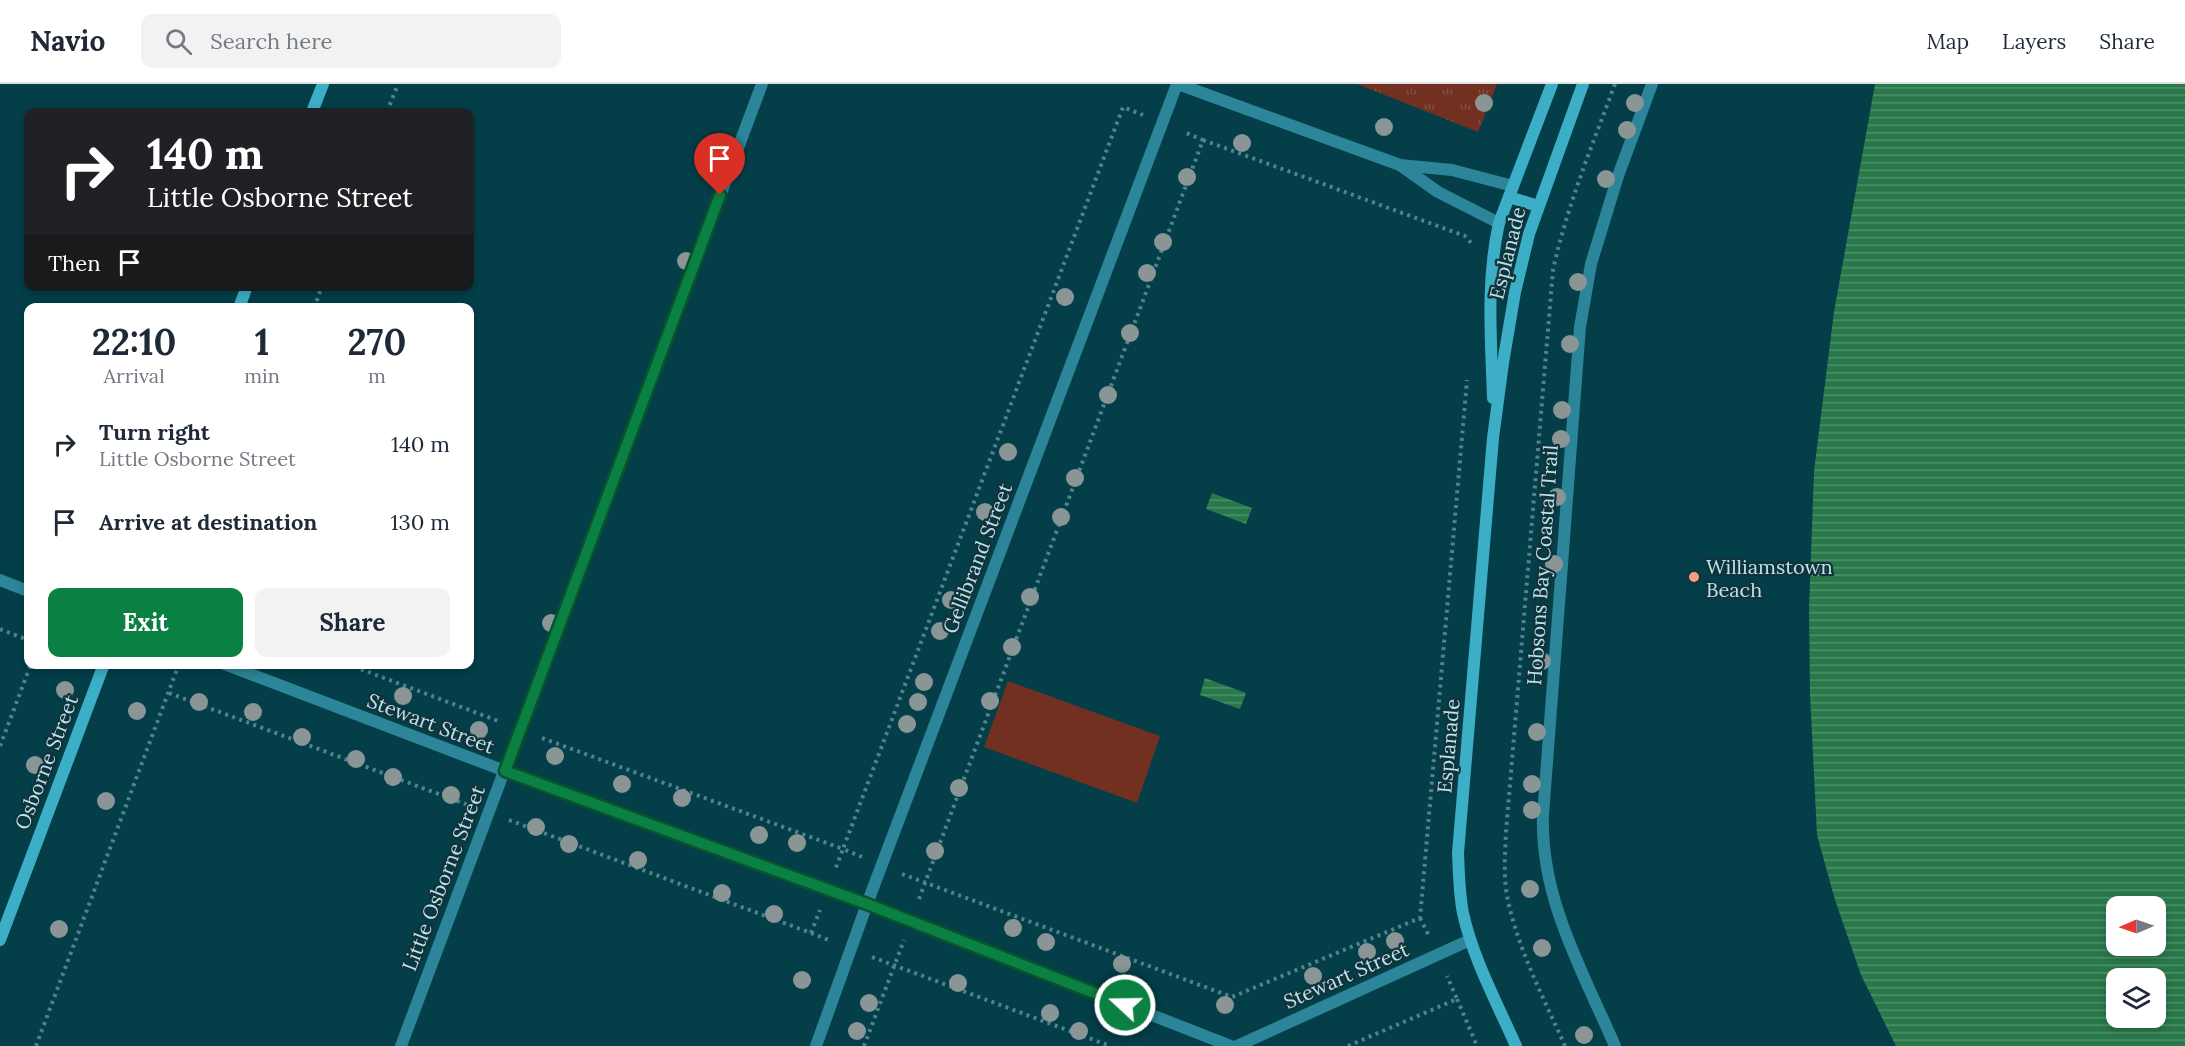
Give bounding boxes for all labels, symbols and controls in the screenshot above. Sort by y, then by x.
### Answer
search box [141,14,561,68]
text: Navio [30,23,105,59]
icon: search [162,25,195,58]
text: Search here [210,27,332,55]
text: Map [1926,28,1969,55]
text: Layers [2002,28,2066,55]
text: Share [2099,28,2155,55]
text: 140 m [147,127,263,181]
icon: right [48,132,126,210]
pin [694,133,745,195]
icon: arrive [703,142,736,175]
text: Little Osborne Street [147,180,413,214]
street label: Esplanade [1483,204,1531,302]
icon: arrive [113,246,146,279]
text: Then [48,249,101,277]
text: 22:10 [92,319,177,365]
text: 1 [255,319,269,365]
text: 270 [347,319,406,365]
text: Arrival [104,363,165,388]
text: min [244,363,280,388]
text: m [368,363,386,388]
text: Turn right [99,418,210,446]
icon: right [48,428,81,461]
text: 140 m [391,430,450,458]
street label: Hobsons Bay Coastal Trail [1521,444,1563,686]
text: Little Osborne Street [99,446,296,471]
street label: Gellibrand Street [937,479,1017,637]
icon: arrive [48,506,81,539]
text: Arrive at destination [99,508,317,536]
text: 130 m [391,508,450,536]
place label: Williamstown Beach [1706,554,1833,602]
marker: Williamstown Beach [1687,570,1701,584]
button: Exit [48,588,243,657]
button: Share [255,588,450,657]
street label: Stewart Street [364,687,498,759]
street label: Osborne Street [9,691,83,833]
street label: Esplanade [1431,698,1465,794]
street label: Little Osborne Street [396,781,490,974]
north arrow [2106,896,2166,956]
map controls [2106,896,2166,1028]
street label: Stewart Street [1280,936,1413,1014]
button: layers [2106,968,2166,1028]
position arrow [1093,973,1157,1037]

